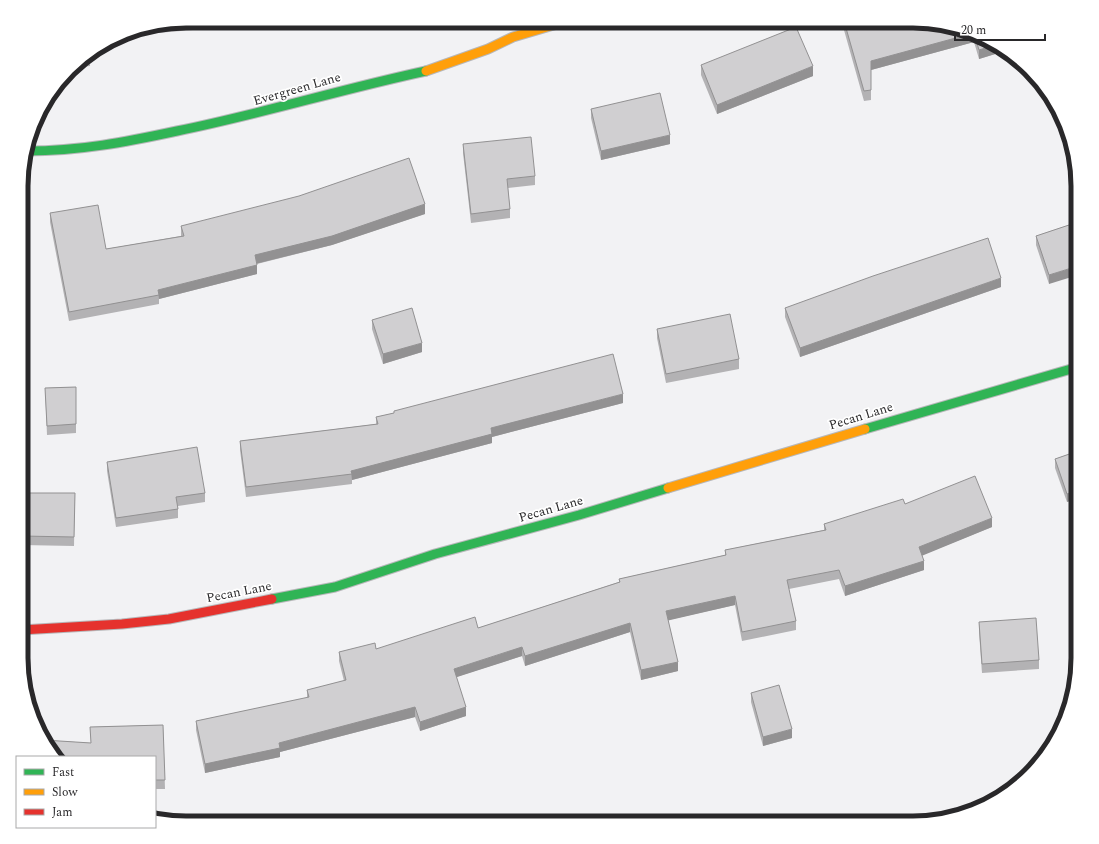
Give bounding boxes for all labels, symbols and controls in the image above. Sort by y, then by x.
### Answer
scale bar [955,16,1045,42]
text: 20 m [961,21,986,40]
street label: Evergreen Lane [251,67,343,111]
street label: Pecan Lane [826,397,896,435]
street label: Pecan Lane [516,490,586,528]
street label: Pecan Lane [205,576,273,608]
legend [16,756,156,828]
text: Fast [52,763,74,782]
text: Slow [52,783,78,802]
text: Jam [52,803,73,822]

